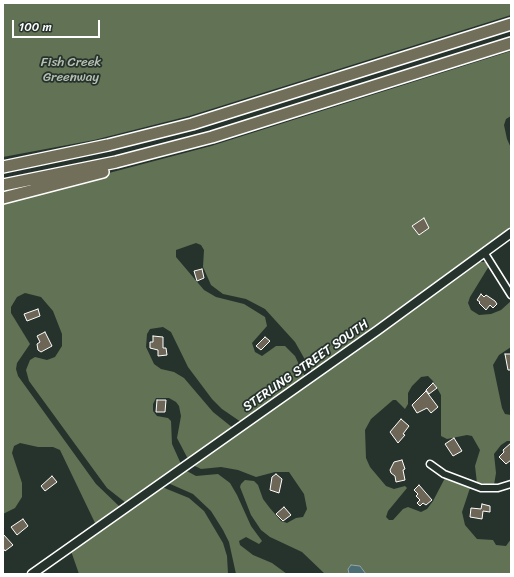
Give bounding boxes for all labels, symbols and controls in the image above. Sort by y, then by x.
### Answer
scale bar [14,12,102,38]
text: 100 m [19,16,52,38]
park label: Fish Creek Greenway [41,55,101,86]
street label: STERLING STREET SOUTH [240,317,372,415]

